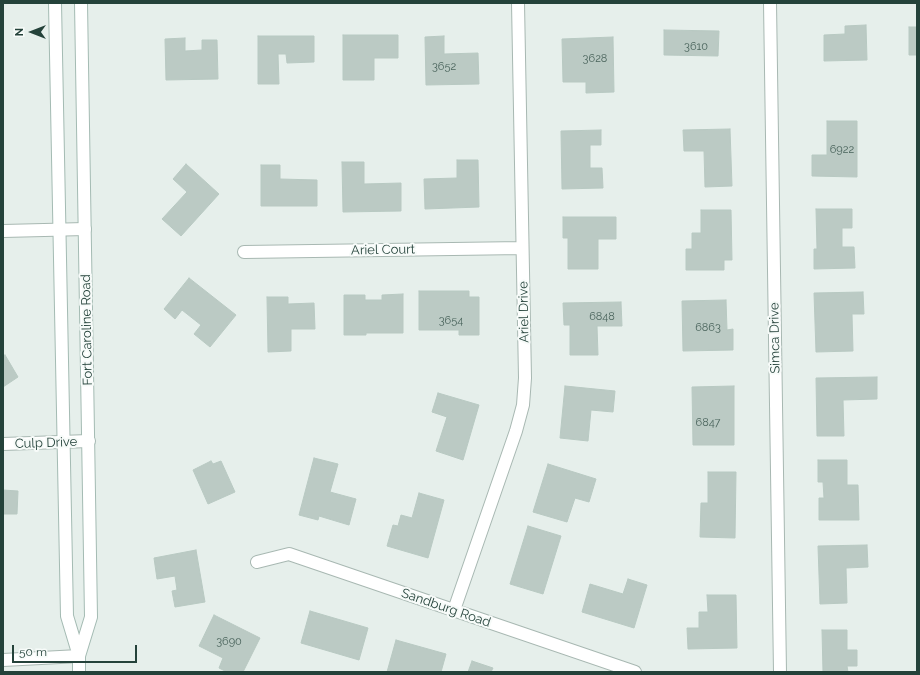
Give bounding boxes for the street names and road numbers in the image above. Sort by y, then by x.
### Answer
street label: Ariel Court [351,242,415,258]
street label: Fort Caroline Road [78,274,96,386]
street label: Ariel Drive [516,281,532,343]
street label: Simca Drive [767,302,783,374]
street label: Culp Drive [14,434,78,452]
street label: Sandburg Road [399,585,493,631]

